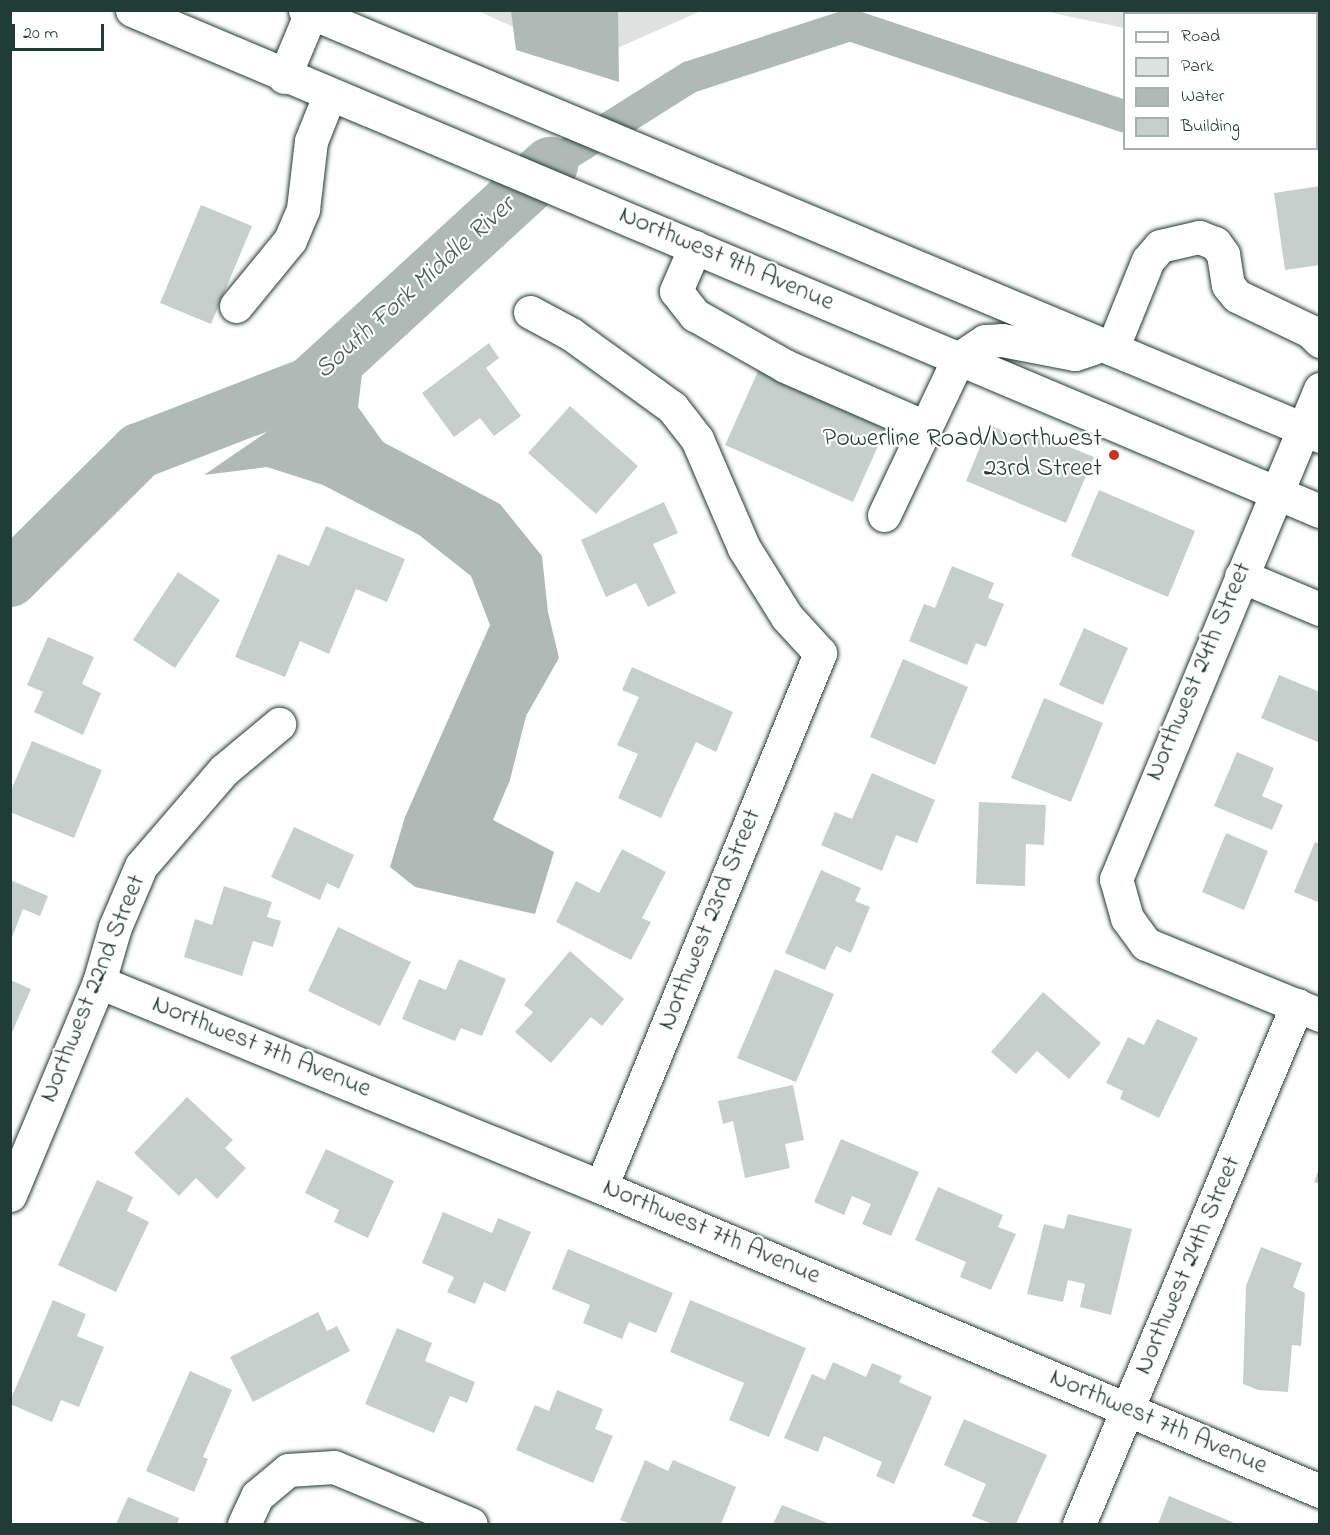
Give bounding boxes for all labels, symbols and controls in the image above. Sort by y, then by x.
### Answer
scale bar [15,12,106,50]
legend [1123,12,1318,150]
text: 20 m [23,21,58,47]
text: Road [1181,24,1220,50]
text: Park [1181,54,1214,80]
text: Water [1181,84,1224,110]
text: Building [1181,114,1240,140]
water label: South Fork Middle River [308,190,522,386]
street label: Northwest 9th Avenue [614,201,838,319]
place label: Powerline Road/Northwest 23rd Street [823,424,1102,485]
marker: Powerline Road/Northwest 23rd Street [1107,448,1121,462]
street label: Northwest 24th Street [1140,558,1260,786]
street label: Northwest 23rd Street [652,805,770,1035]
street label: Northwest 22nd Street [34,871,154,1107]
street label: Northwest 7th Avenue [147,990,375,1106]
street label: Northwest 24th Street [1129,1152,1249,1380]
street label: Northwest 7th Avenue [597,1173,825,1293]
street label: Northwest 7th Avenue [1044,1363,1272,1483]

